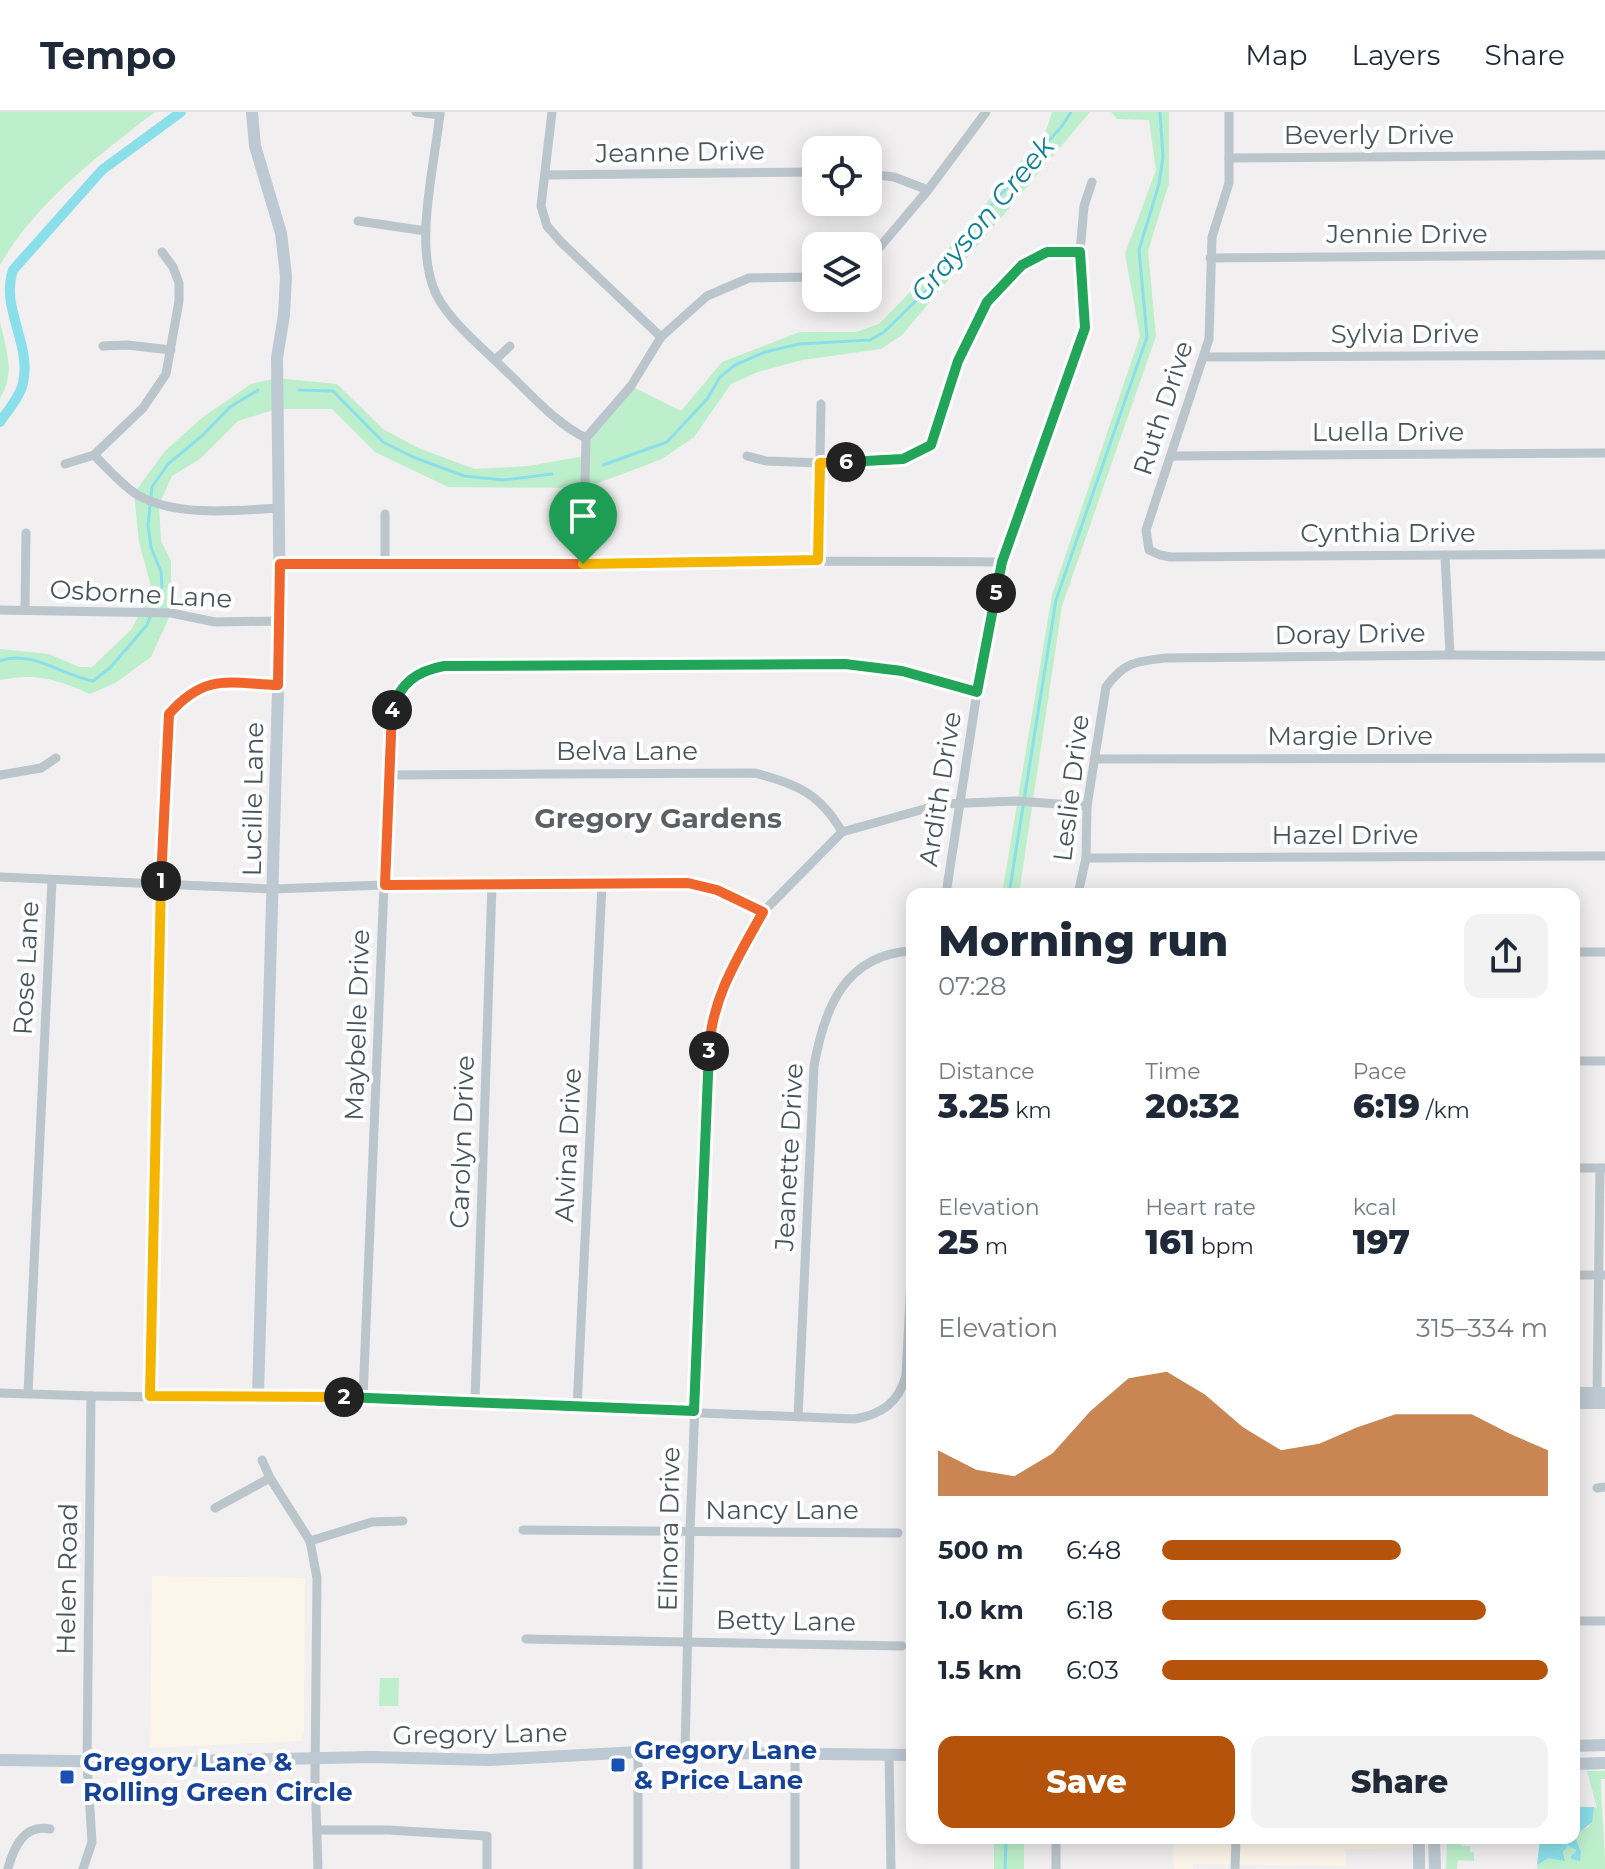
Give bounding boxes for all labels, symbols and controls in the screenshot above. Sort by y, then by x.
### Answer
text: Tempo [40,32,176,79]
text: Map [1245,38,1308,72]
text: Layers [1352,38,1441,72]
text: Share [1485,38,1565,72]
street label: Beverly Drive [1284,119,1454,151]
water label: Grayson Creek [903,128,1062,309]
street label: Jeanne Drive [594,135,765,169]
map controls [802,136,882,312]
button: locate [802,136,882,216]
street label: Jennie Drive [1325,218,1488,250]
button: layers [802,232,882,312]
street label: Sylvia Drive [1331,318,1479,350]
street label: Ruth Drive [1126,337,1200,479]
street label: Luella Drive [1312,416,1464,448]
pin: 6 [826,442,866,482]
text: 6 [839,448,853,475]
pin [549,482,617,564]
icon: arrive [561,494,605,538]
street label: Cynthia Drive [1300,517,1476,549]
street label: Osborne Lane [49,573,233,615]
pin: 5 [976,573,1016,613]
text: 5 [989,579,1003,606]
street label: Doray Drive [1274,617,1426,651]
pin: 4 [372,690,412,730]
text: 4 [384,696,400,723]
street label: Ardith Drive [912,709,968,869]
street label: Leslie Drive [1046,713,1096,863]
street label: Margie Drive [1267,720,1433,752]
street label: Lucille Lane [236,721,270,877]
street label: Belva Lane [556,735,698,767]
district label: Gregory Gardens [534,801,782,835]
street label: Hazel Drive [1271,819,1419,851]
pin: 1 [141,861,181,901]
text: 1 [157,867,165,894]
street label: Rose Lane [7,900,45,1036]
text: Morning run [938,913,1228,967]
button: share [1464,914,1548,998]
street label: Maybelle Drive [338,929,376,1121]
text: 07:28 [938,970,1007,1002]
pin: 3 [689,1031,729,1071]
text: 3 [702,1037,716,1064]
street label: Carolyn Drive [443,1055,481,1229]
text: Distance [938,1058,1035,1085]
text: Time [1145,1058,1201,1085]
text: Pace [1353,1058,1407,1085]
street label: Jeanette Drive [768,1062,810,1253]
street label: Alvina Drive [548,1067,588,1223]
text: 3.25 [938,1085,1009,1127]
text: 20:32 [1145,1085,1239,1127]
text: 6:19 [1353,1085,1420,1127]
text: km [1009,1097,1052,1124]
text: /km [1420,1097,1470,1124]
text: Elevation [938,1194,1040,1221]
text: Heart rate [1145,1194,1256,1221]
text: kcal [1353,1194,1397,1221]
text: 25 [938,1221,979,1263]
text: 161 [1145,1221,1195,1263]
text: 197 [1353,1221,1410,1263]
text: m [979,1233,1008,1260]
text: bpm [1195,1233,1254,1260]
text: Elevation [938,1312,1058,1344]
text: 315–334 m [1416,1312,1548,1344]
pin: 2 [324,1377,364,1417]
text: 2 [338,1383,350,1410]
street label: Elinora Drive [652,1446,686,1612]
street label: Nancy Lane [705,1494,859,1526]
street label: Helen Road [50,1503,84,1655]
text: 500 m [938,1534,1023,1566]
text: 6:48 [1066,1534,1121,1566]
text: 1.0 km [938,1594,1024,1626]
text: 6:18 [1066,1594,1113,1626]
street label: Betty Lane [716,1604,856,1638]
text: 1.5 km [938,1654,1022,1686]
text: 6:03 [1066,1654,1119,1686]
street label: Gregory Lane [392,1716,568,1752]
place label: Gregory Lane & Price Lane [634,1734,817,1796]
button: Save [938,1736,1235,1828]
button: Share [1251,1736,1548,1828]
place label: Gregory Lane & Rolling Green Circle [83,1746,353,1808]
marker: Gregory Lane & Price Lane [609,1756,627,1774]
marker: Gregory Lane & Rolling Green Circle [58,1768,76,1786]

